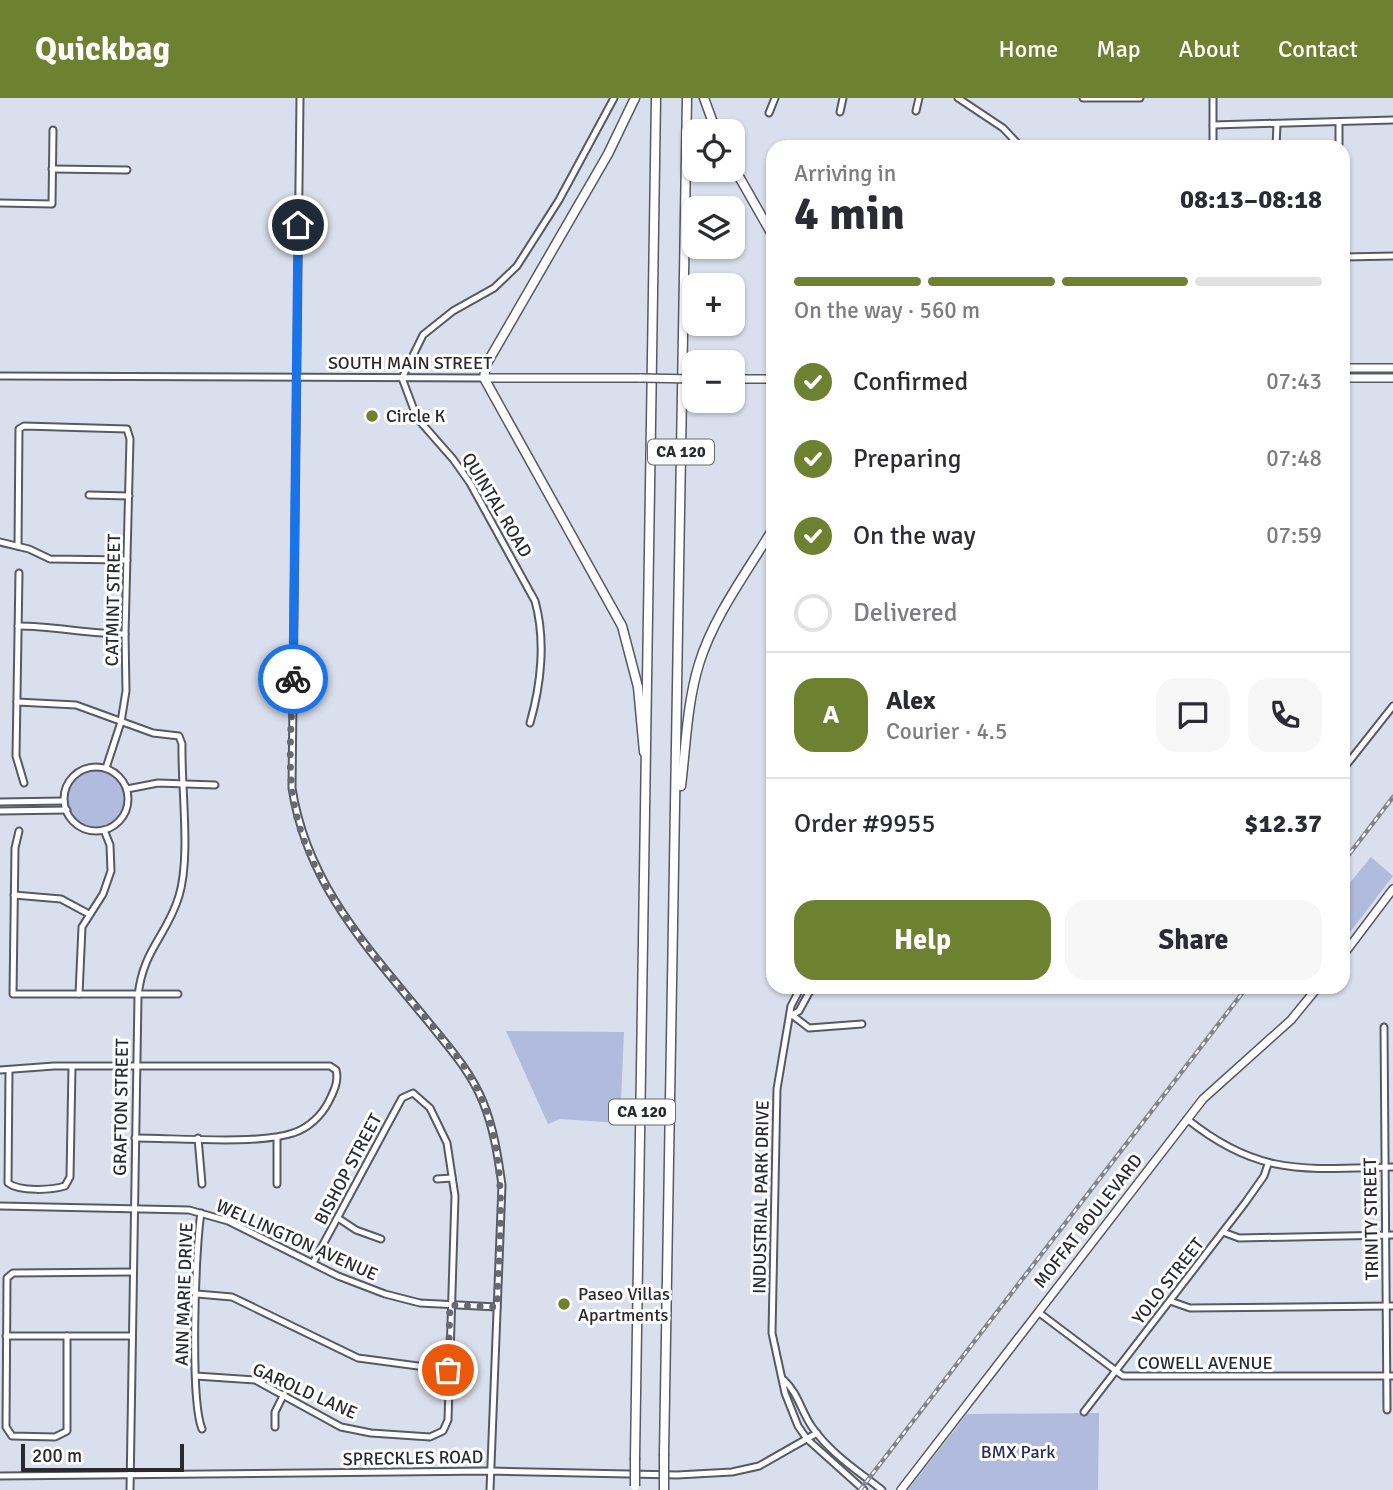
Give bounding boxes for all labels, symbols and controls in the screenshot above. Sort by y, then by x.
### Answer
text: Quickbag [35,29,170,70]
text: Home [998,34,1058,64]
text: Map [1096,34,1141,64]
text: About [1179,34,1240,64]
text: Contact [1278,34,1358,64]
map controls [682,119,745,413]
button: locate [682,119,745,182]
text: Arriving in [794,159,896,188]
text: 08:13–08:18 [1180,184,1322,216]
text: 4 min [794,186,905,242]
pin [268,195,328,255]
button: layers [682,196,745,259]
icon: home [279,206,317,244]
button: + [682,273,745,336]
text: On the way · 560 m [794,296,980,325]
button: − [682,350,745,413]
street label: SOUTH MAIN STREET [328,352,492,374]
icon: check [794,363,832,401]
text: Confirmed [853,366,968,398]
text: 07:43 [1266,367,1322,396]
place label: Circle K [386,405,446,427]
marker: Circle K [364,408,380,424]
road number: CA 120 [648,440,714,464]
icon: check [794,440,832,478]
text: Preparing [853,443,961,475]
text: 07:48 [1266,444,1322,473]
street label: QUINTAL ROAD [457,449,537,561]
icon: check [794,517,832,555]
text: On the way [853,520,976,552]
text: 07:59 [1266,521,1322,550]
street label: CATMINT STREET [101,533,125,666]
text: Delivered [853,597,958,629]
courier [258,644,328,714]
icon: bike [274,660,312,698]
button: chat [1156,678,1230,752]
button: phone [1248,678,1322,752]
text: Alex [886,685,936,717]
text: A [823,699,839,731]
text: Courier · 4.5 [886,717,1007,746]
text: Order #9955 [794,808,935,840]
text: $12.37 [1244,808,1322,840]
button: Help [794,900,1051,980]
button: Share [1065,900,1322,980]
street label: GRAFTON STREET [109,1038,133,1176]
road number: CA 120 [609,1100,675,1124]
street label: INDUSTRIAL PARK DRIVE [748,1100,774,1294]
street label: BISHOP STREET [309,1110,387,1228]
street label: MOFFAT BOULEVARD [1029,1150,1147,1292]
street label: TRINITY STREET [1359,1157,1383,1281]
street label: WELLINGTON AVENUE [213,1194,381,1286]
street label: ANN MARIE DRIVE [171,1222,197,1366]
street label: YOLO STREET [1127,1233,1209,1329]
place label: Paseo Villas Apartments [578,1283,670,1326]
marker: Paseo Villas Apartments [556,1296,572,1312]
pin [418,1340,478,1400]
icon: bag [429,1351,467,1389]
street label: COWELL AVENUE [1137,1352,1273,1374]
street label: GAROLD LANE [249,1358,361,1424]
scale bar [21,1441,184,1473]
park label: BMX Park [981,1441,1055,1463]
text: 200 m [32,1444,82,1468]
street label: SPRECKLES ROAD [342,1446,484,1470]

